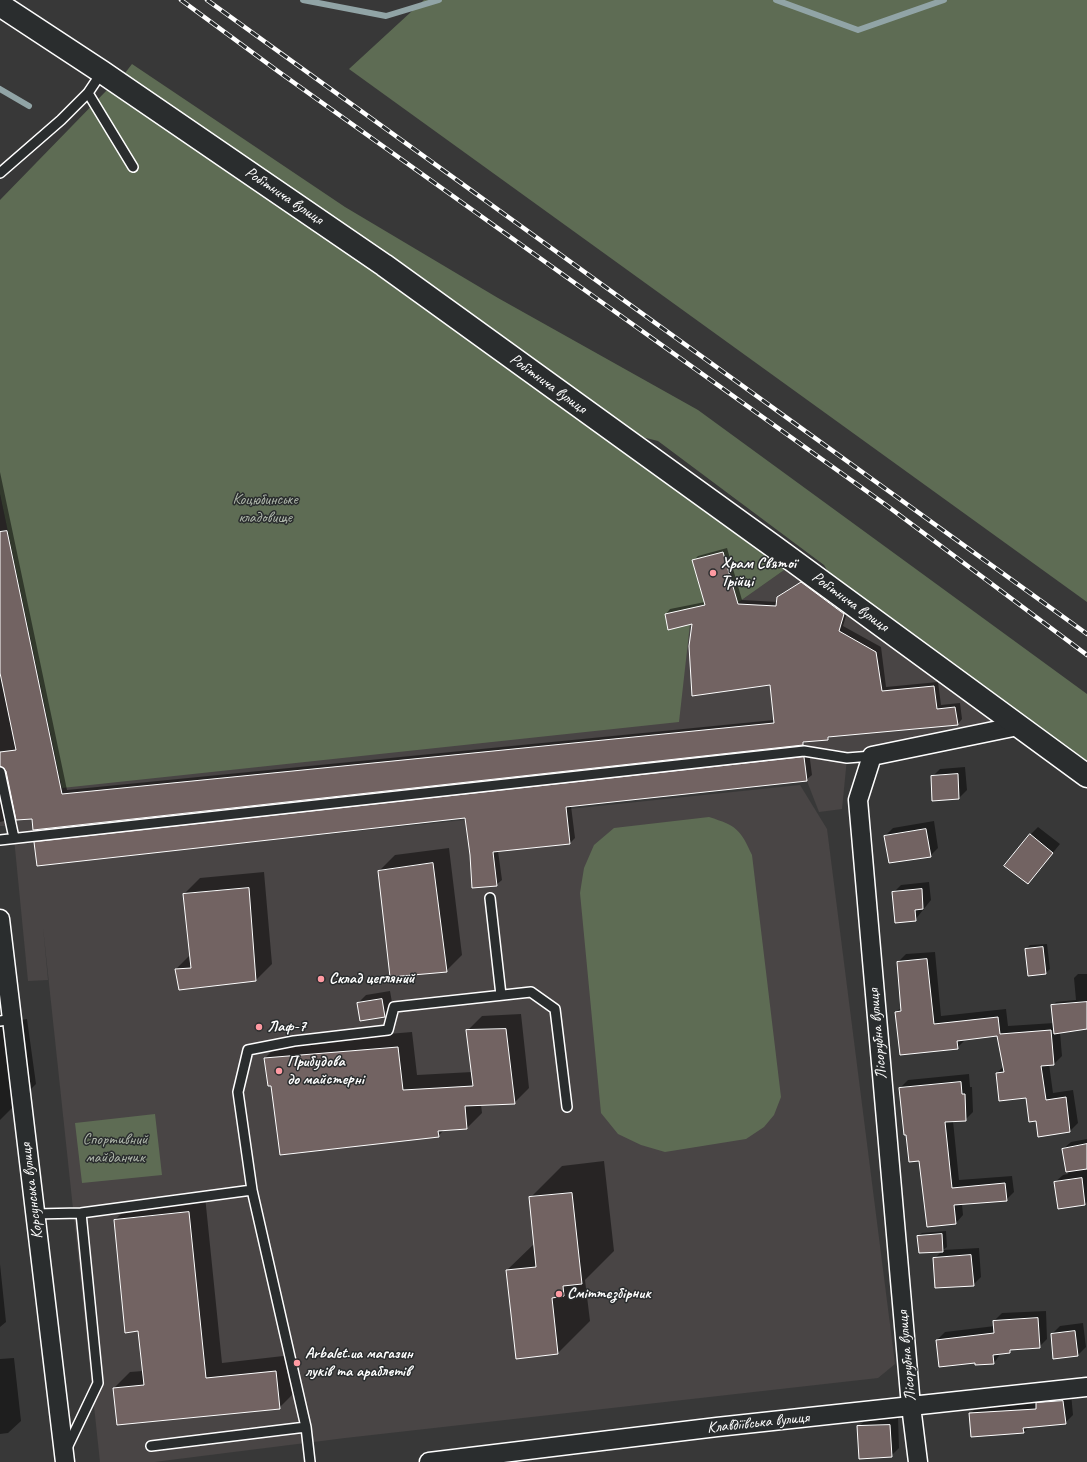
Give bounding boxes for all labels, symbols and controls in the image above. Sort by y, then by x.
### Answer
street label: Робітнича вулиця [241,163,327,229]
street label: Робітнича вулиця [506,350,590,418]
park label: Коцюбинське кладовище [232,490,298,528]
place label: Храм Святої Трійці [721,554,796,592]
marker: Храм Святої Трійці [708,568,718,578]
street label: Робітнича вулиця [808,568,892,636]
place label: Склад цегляний [329,969,415,989]
marker: Склад цегляний [316,974,326,984]
street label: Лісорубна вулиця [864,988,892,1080]
place label: Лаф-7 [267,1017,306,1037]
marker: Лаф-7 [254,1022,264,1032]
place label: Прибудова до майстерні [287,1052,364,1090]
marker: Прибудова до майстерні [274,1066,284,1076]
park label: Спортивний майданчик [82,1130,148,1168]
street label: Корсунська вулиця [17,1142,47,1240]
place label: Сміттєзбірник [567,1284,651,1304]
marker: Сміттєзбірник [554,1289,564,1299]
street label: Лісорубна вулиця [893,1310,921,1402]
place label: Arbalet.ua магазин луків та араблетів [305,1344,413,1382]
marker: Arbalet.ua магазин луків та араблетів [292,1358,302,1368]
street label: Клавдіївська вулиця [706,1408,810,1438]

